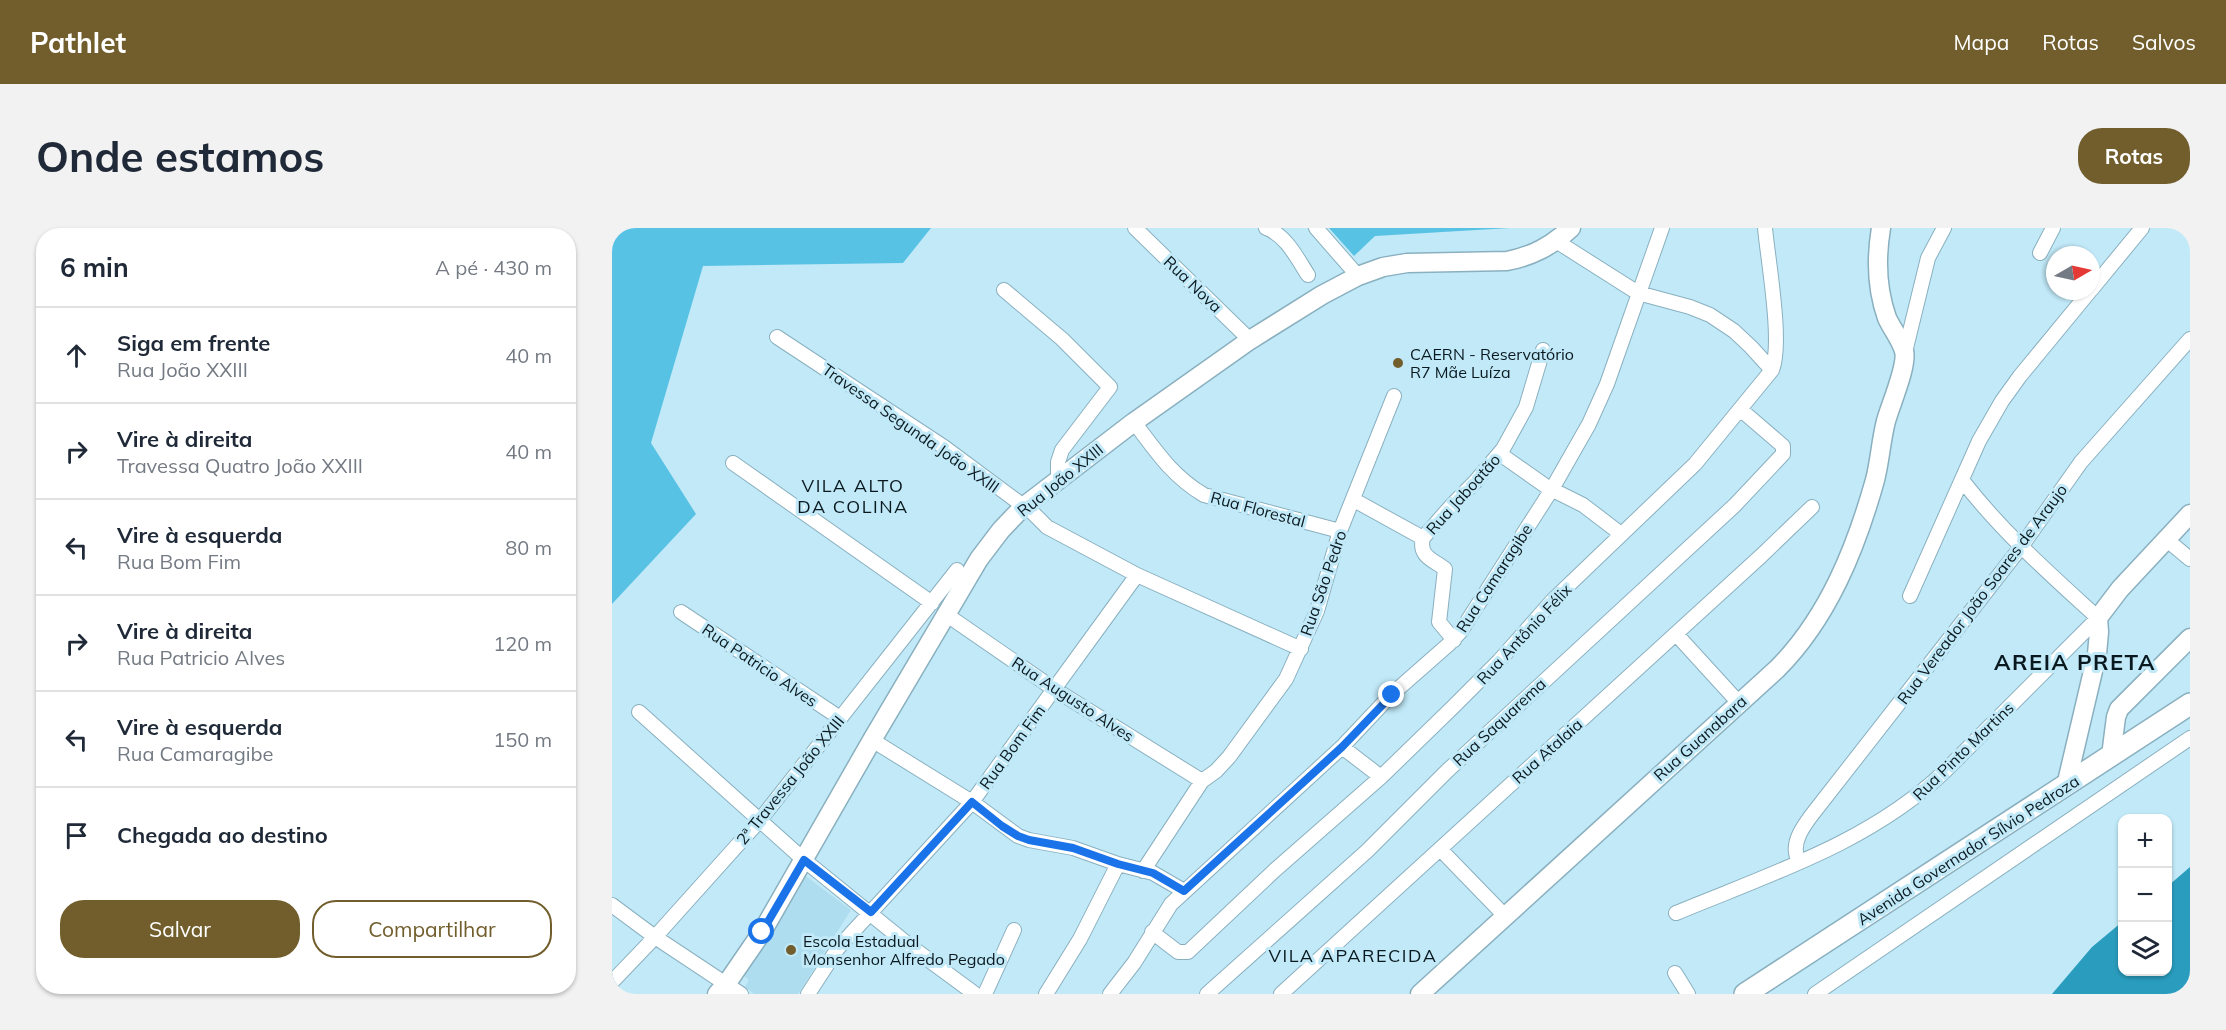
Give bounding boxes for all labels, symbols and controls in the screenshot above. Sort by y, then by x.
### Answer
text: Pathlet [30,25,126,60]
text: Mapa [1954,29,2009,55]
text: Rotas [2042,29,2099,55]
text: Salvos [2132,29,2196,55]
button: Rotas [2078,128,2190,184]
text: Onde estamos [36,130,324,183]
north arrow [2046,246,2100,300]
text: 6 min [60,251,129,284]
street label: Rua Nova [1160,251,1226,317]
text: A pé · 430 m [435,255,552,280]
text: Siga em frente [117,329,270,357]
icon: ahead [60,339,93,372]
text: 40 m [505,343,552,368]
place label: CAERN - Reservatório R7 Mãe Luíza [1410,344,1574,382]
marker: CAERN - Reservatório R7 Mãe Luíza [1391,356,1405,370]
text: Rua João XXIII [117,357,248,382]
street label: Travessa Segunda João XXIII [819,359,1003,497]
text: Vire à direita [117,425,252,453]
icon: right [60,435,93,468]
text: 40 m [505,439,552,464]
street label: Rua João XXIII [1013,439,1107,521]
street label: Rua Jaboatão [1422,450,1504,538]
text: Travessa Quatro João XXIII [117,453,363,478]
district label: VILA ALTO DA COLINA [797,474,909,518]
street label: Rua Vereador João Soares de Araujo [1893,480,2071,708]
street label: Rua Florestal [1208,487,1308,531]
street label: Rua Camaragibe [1452,520,1536,636]
text: Vire à esquerda [117,521,282,549]
street label: Rua São Pedro [1296,528,1350,638]
icon: left [60,531,93,564]
text: 80 m [505,535,552,560]
text: Rua Bom Fim [117,549,241,574]
street label: Rua Antônio Félix [1472,579,1576,688]
text: Vire à direita [117,617,252,645]
street label: Rua Patricio Alves [699,619,821,711]
icon: right [60,627,93,660]
text: 120 m [493,631,552,656]
text: Rua Patricio Alves [117,645,285,670]
district label: AREIA PRETA [1994,648,2156,676]
street label: Rua Augusto Alves [1008,652,1138,746]
street label: Rua Saquarema [1448,674,1550,770]
route end [1378,681,1404,707]
street label: Rua Guanabara [1649,691,1751,785]
street label: Rua Pinto Martins [1908,698,2018,804]
street label: Rua Bom Fim [975,701,1049,793]
street label: 2ª Travessa João XXIII [732,712,848,848]
text: Vire à esquerda [117,713,282,741]
street label: Rua Atalaia [1508,714,1586,788]
icon: left [60,723,93,756]
text: 150 m [493,727,552,752]
text: Rua Camaragibe [117,741,273,766]
street label: Avenida Governador Sílvio Pedroza [1853,771,2083,929]
map controls [2118,814,2172,976]
button: + [2118,814,2172,868]
icon: arrive [60,819,93,852]
text: Chegada ao destino [117,821,328,849]
button: − [2118,868,2172,922]
button: Salvar [60,900,300,958]
button: Compartilhar [312,900,552,958]
route start [748,918,774,944]
button: layers [2118,922,2172,976]
place label: Escola Estadual Monsenhor Alfredo Pegado [803,931,1005,969]
marker: Escola Estadual Monsenhor Alfredo Pegado [784,943,798,957]
district label: VILA APARECIDA [1269,944,1437,967]

